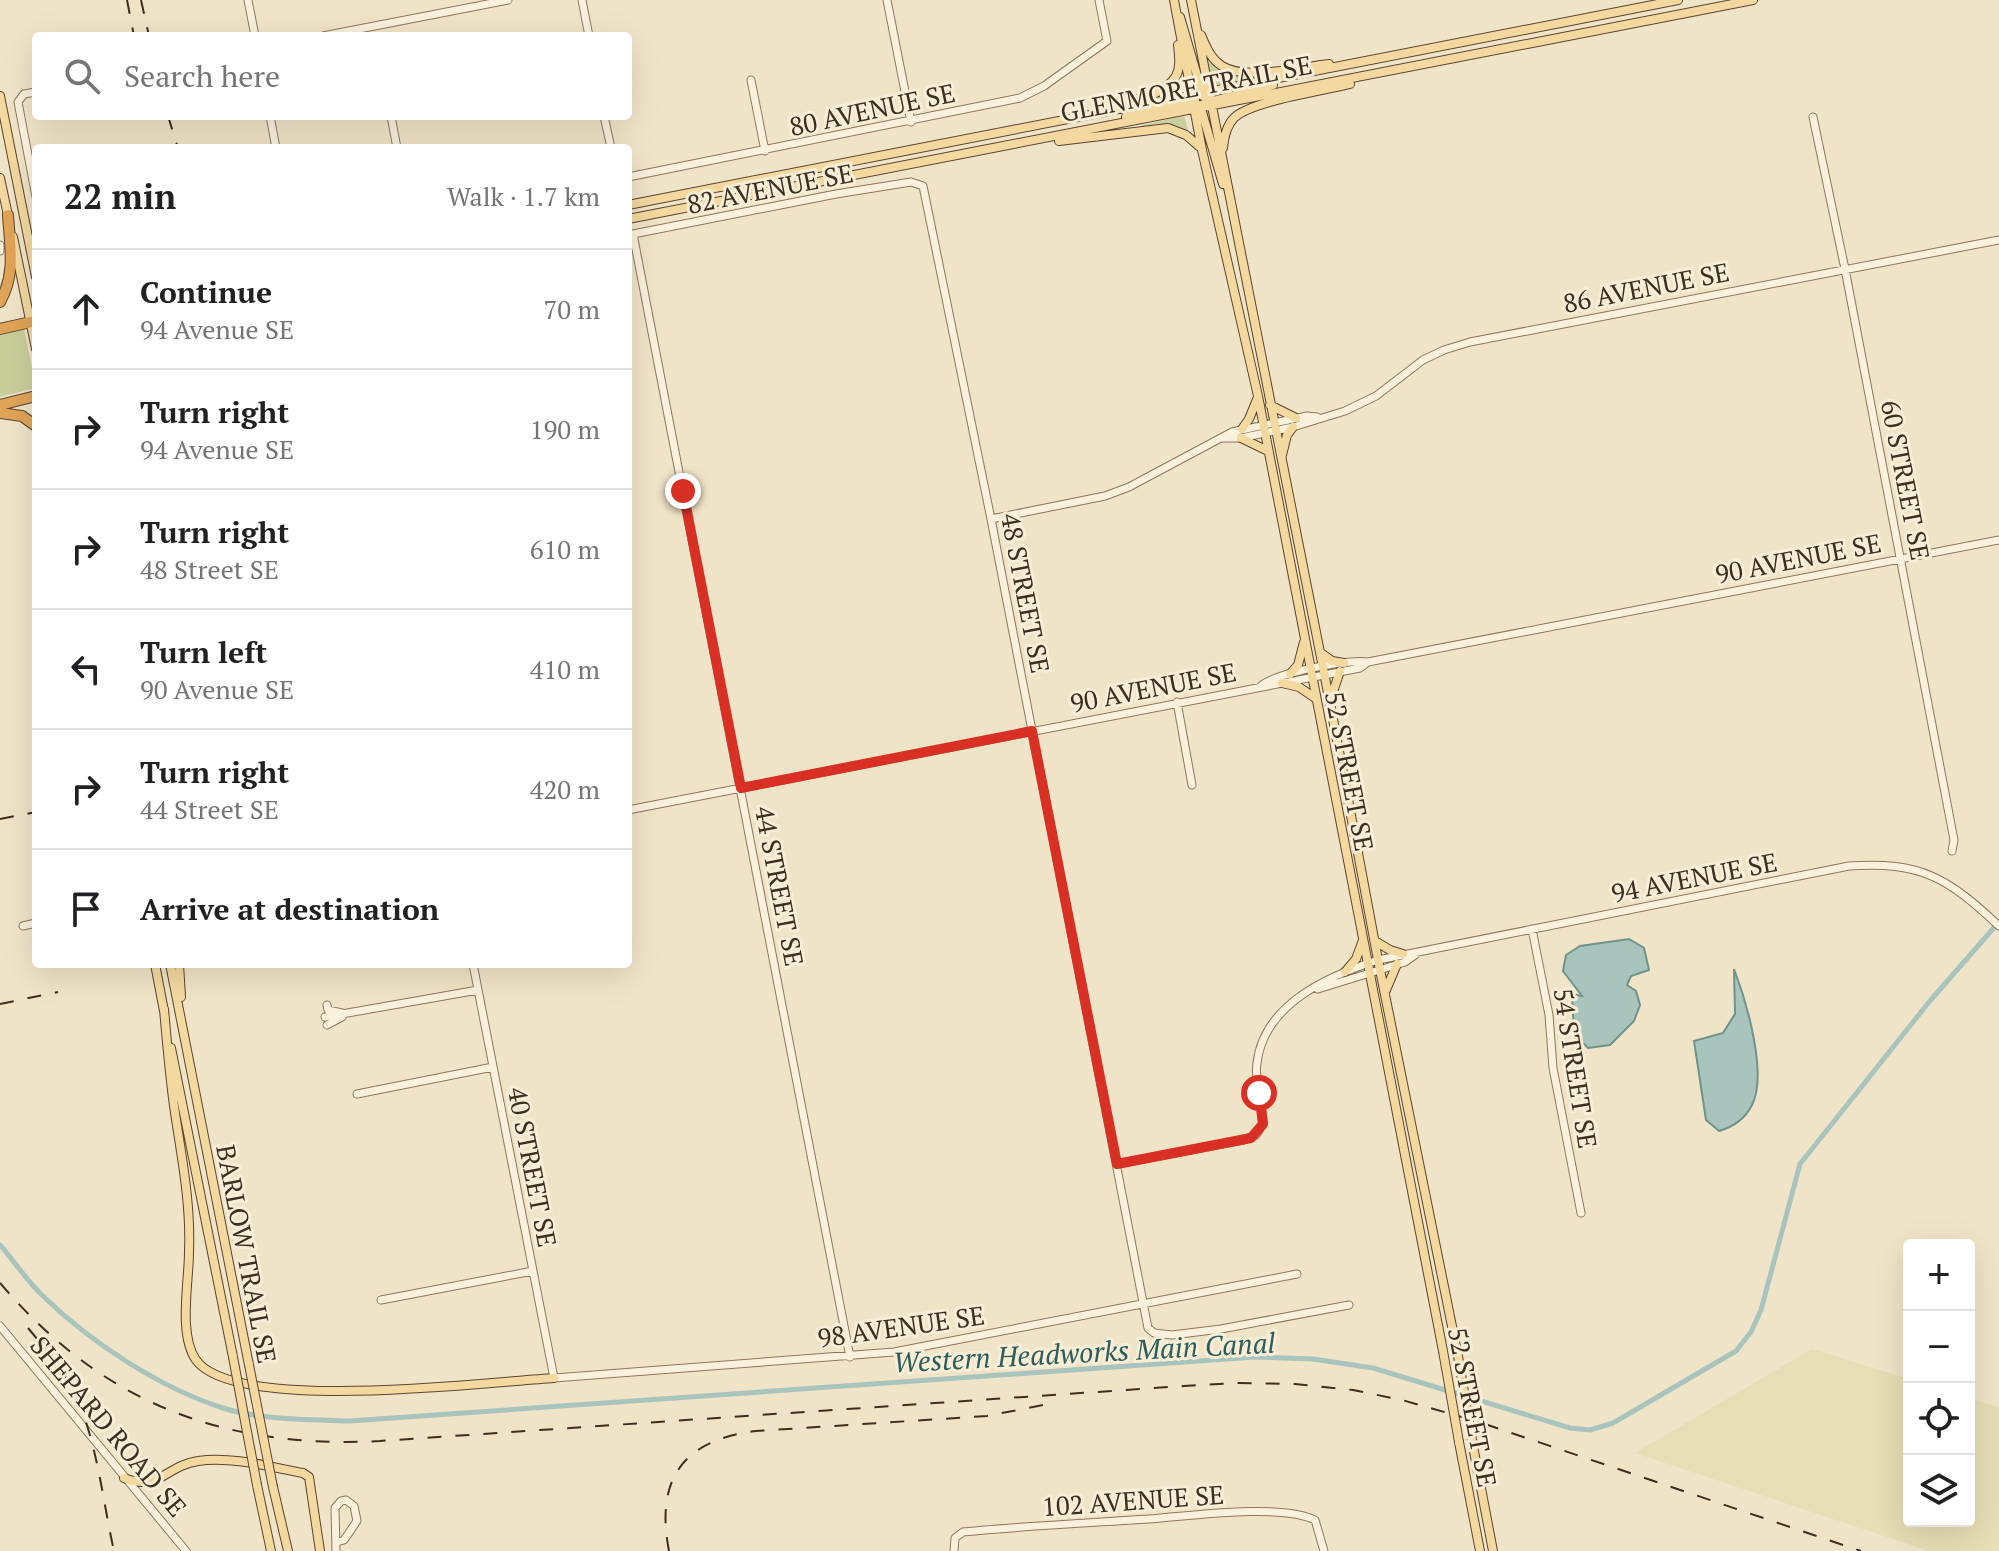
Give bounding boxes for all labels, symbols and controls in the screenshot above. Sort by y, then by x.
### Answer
search box [32,32,632,120]
street label: GLENMORE TRAIL SE [1057,47,1315,129]
icon: search [60,54,104,98]
text: Search here [124,56,280,96]
street label: 80 AVENUE SE [786,75,958,143]
street label: 82 AVENUE SE [684,155,856,221]
text: 22 min [64,174,176,219]
text: Walk · 1.7 km [447,179,600,213]
street label: 86 AVENUE SE [1560,254,1732,320]
text: Continue [140,272,272,312]
icon: ahead [64,287,108,331]
text: 70 m [544,292,600,326]
text: 94 Avenue SE [140,312,294,346]
text: Turn right [140,392,289,432]
street label: 60 STREET SE [1874,397,1938,563]
icon: right [64,407,108,451]
text: 190 m [530,412,600,446]
text: 94 Avenue SE [140,432,294,466]
route end [665,473,701,509]
street label: 48 STREET SE [994,510,1058,676]
text: Turn right [140,512,289,552]
street label: 90 AVENUE SE [1712,525,1884,591]
icon: right [64,527,108,571]
text: 610 m [530,532,600,566]
text: 48 Street SE [140,552,279,586]
text: Turn left [140,632,267,672]
icon: left [64,647,108,691]
text: 410 m [530,652,600,686]
street label: 90 AVENUE SE [1067,654,1239,720]
text: 90 Avenue SE [140,672,294,706]
street label: 52 STREET SE [1318,688,1382,854]
text: Turn right [140,752,289,792]
icon: right [64,767,108,811]
text: 420 m [530,772,600,806]
text: 44 Street SE [140,792,279,826]
street label: 44 STREET SE [748,803,812,969]
street label: 94 AVENUE SE [1608,844,1780,910]
icon: arrive [64,887,108,931]
text: Arrive at destination [140,889,439,929]
street label: 54 STREET SE [1547,985,1605,1151]
route start [1241,1075,1277,1111]
street label: 40 STREET SE [501,1084,565,1250]
street label: BARLOW TRAIL SE [209,1142,285,1366]
map controls [1903,1239,1975,1527]
button: + [1903,1239,1975,1311]
street label: 98 AVENUE SE [815,1297,987,1355]
button: − [1903,1311,1975,1383]
water label: Western Headworks Main Canal [892,1323,1276,1380]
street label: 52 STREET SE [1441,1324,1505,1490]
street label: SHEPARD ROAD SE [23,1329,195,1523]
button: locate [1903,1383,1975,1455]
button: layers [1903,1455,1975,1527]
street label: 102 AVENUE SE [1041,1477,1225,1523]

